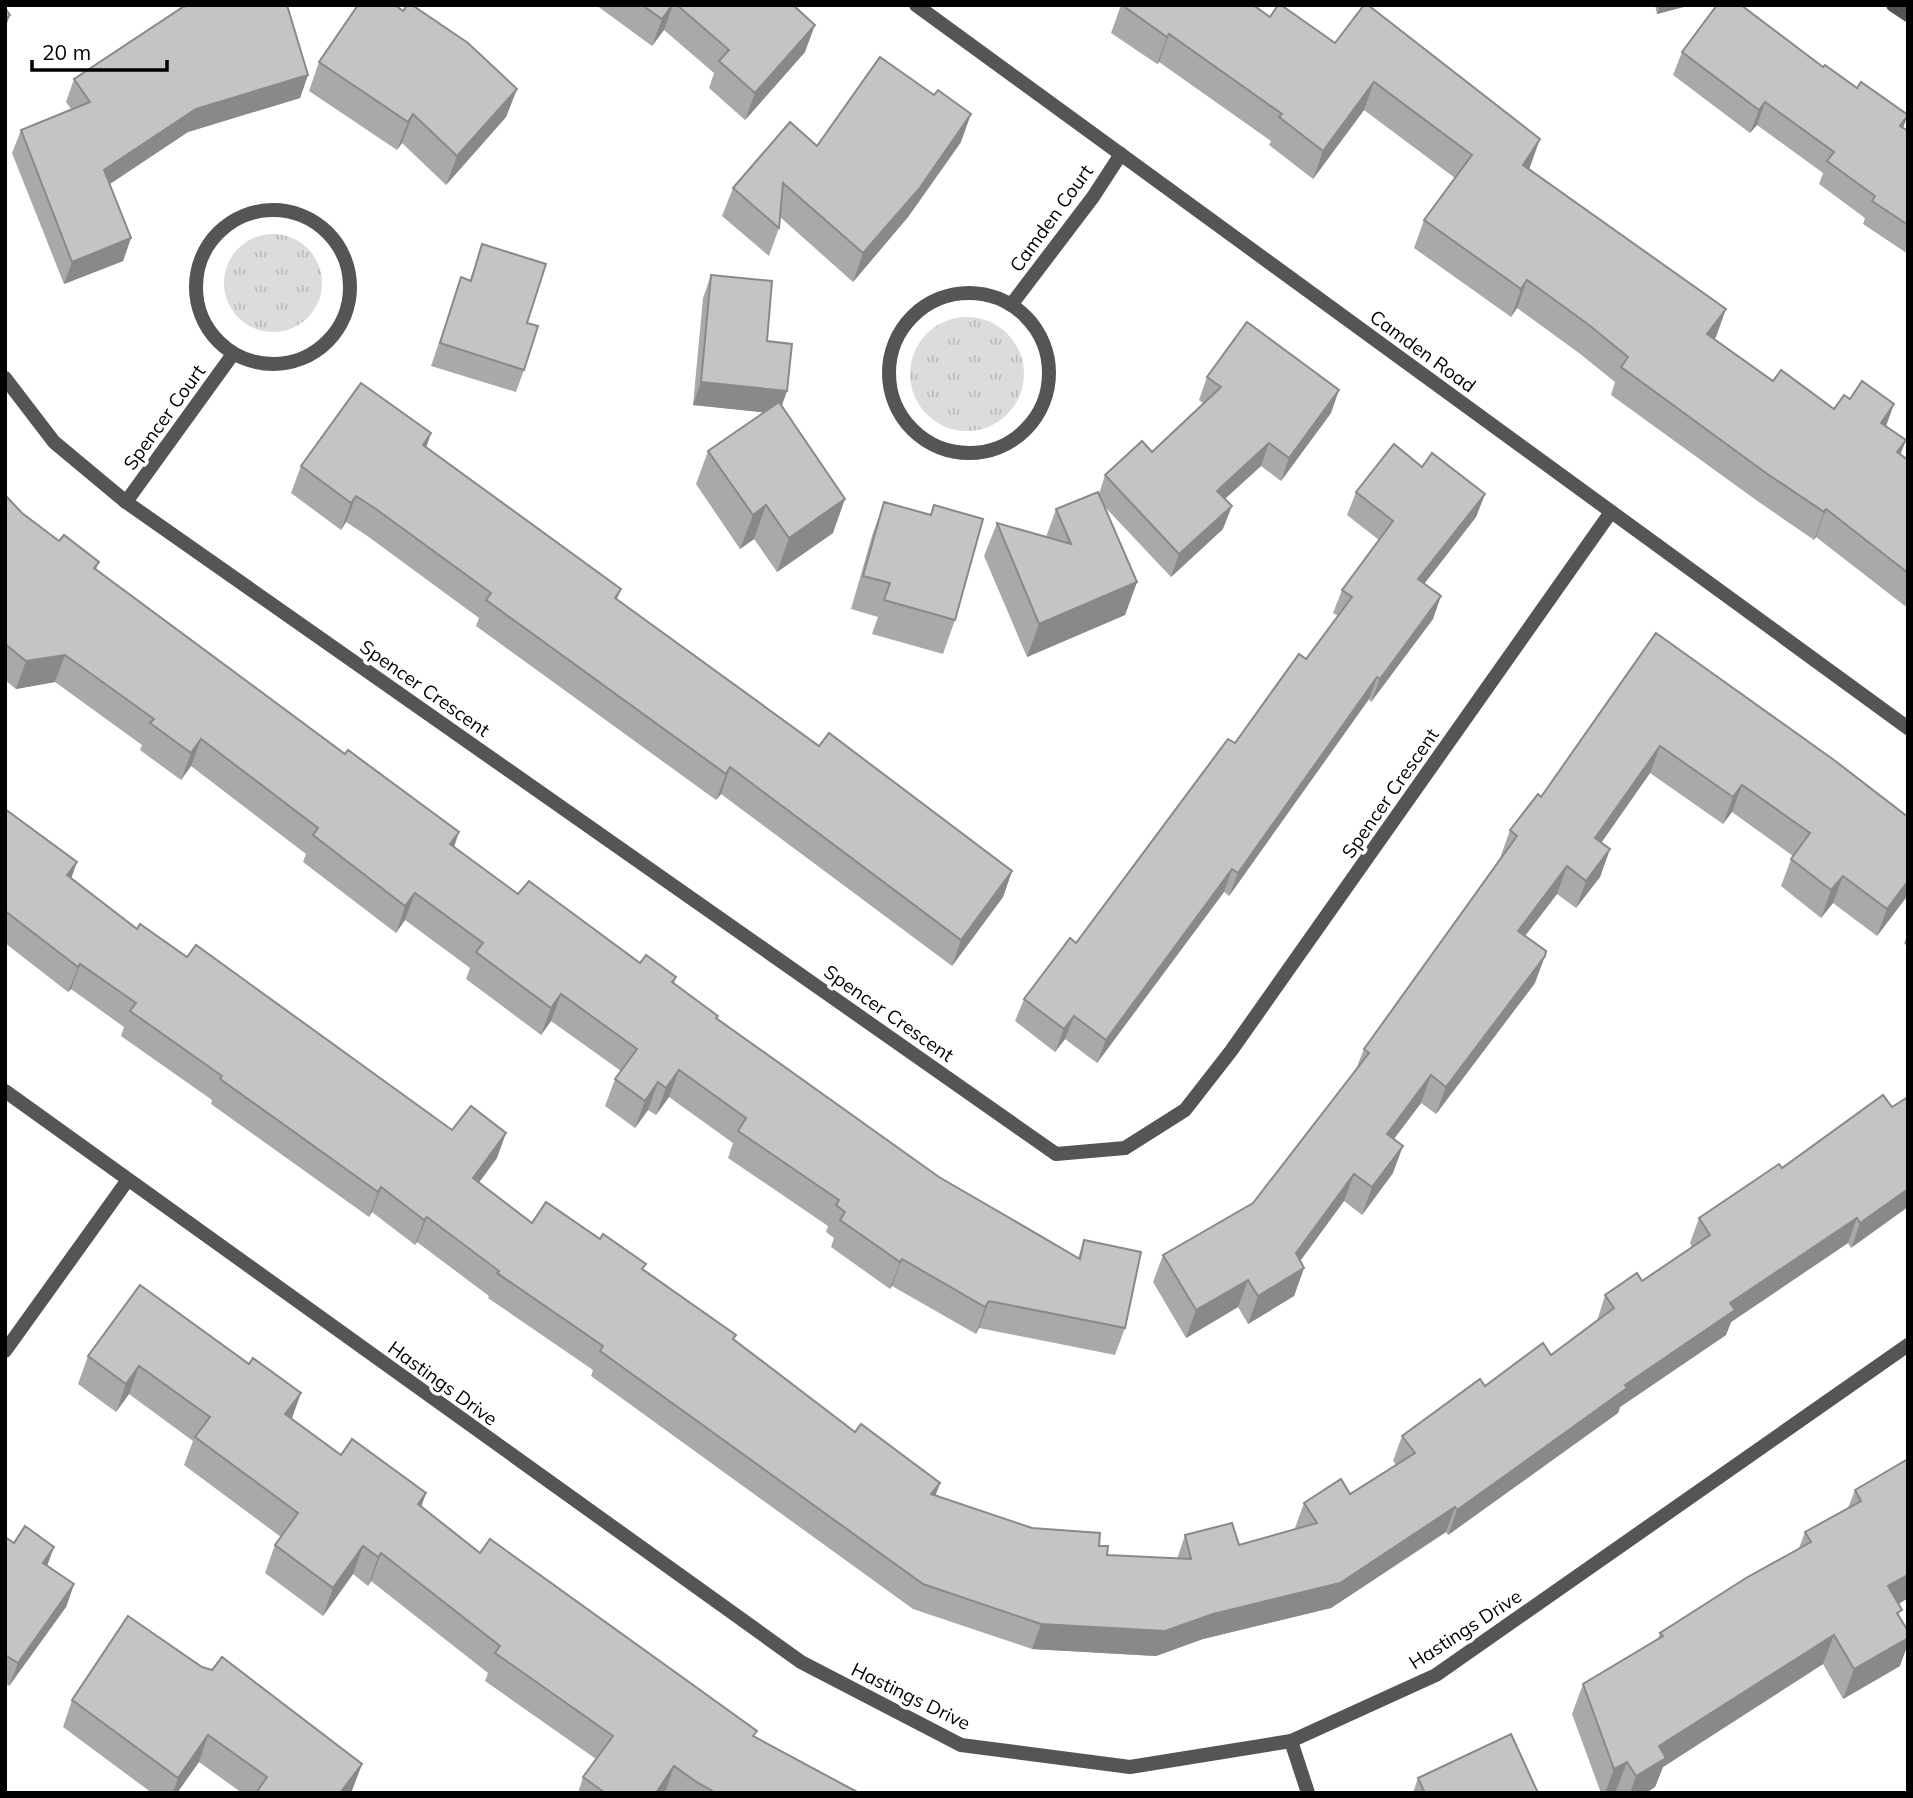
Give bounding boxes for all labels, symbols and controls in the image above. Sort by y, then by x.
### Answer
scale bar [32,28,166,72]
text: 20 m [42,39,91,65]
street label: Camden Court [1004,159,1098,276]
street label: Camden Road [1365,305,1481,397]
street label: Spencer Court [118,359,210,474]
street label: Spencer Crescent [355,634,495,742]
street label: Spencer Crescent [1336,723,1444,863]
street label: Spencer Crescent [819,959,959,1067]
street label: Hastings Drive [384,1335,502,1431]
street label: Hastings Drive [1404,1584,1526,1674]
street label: Hastings Drive [848,1657,974,1735]

